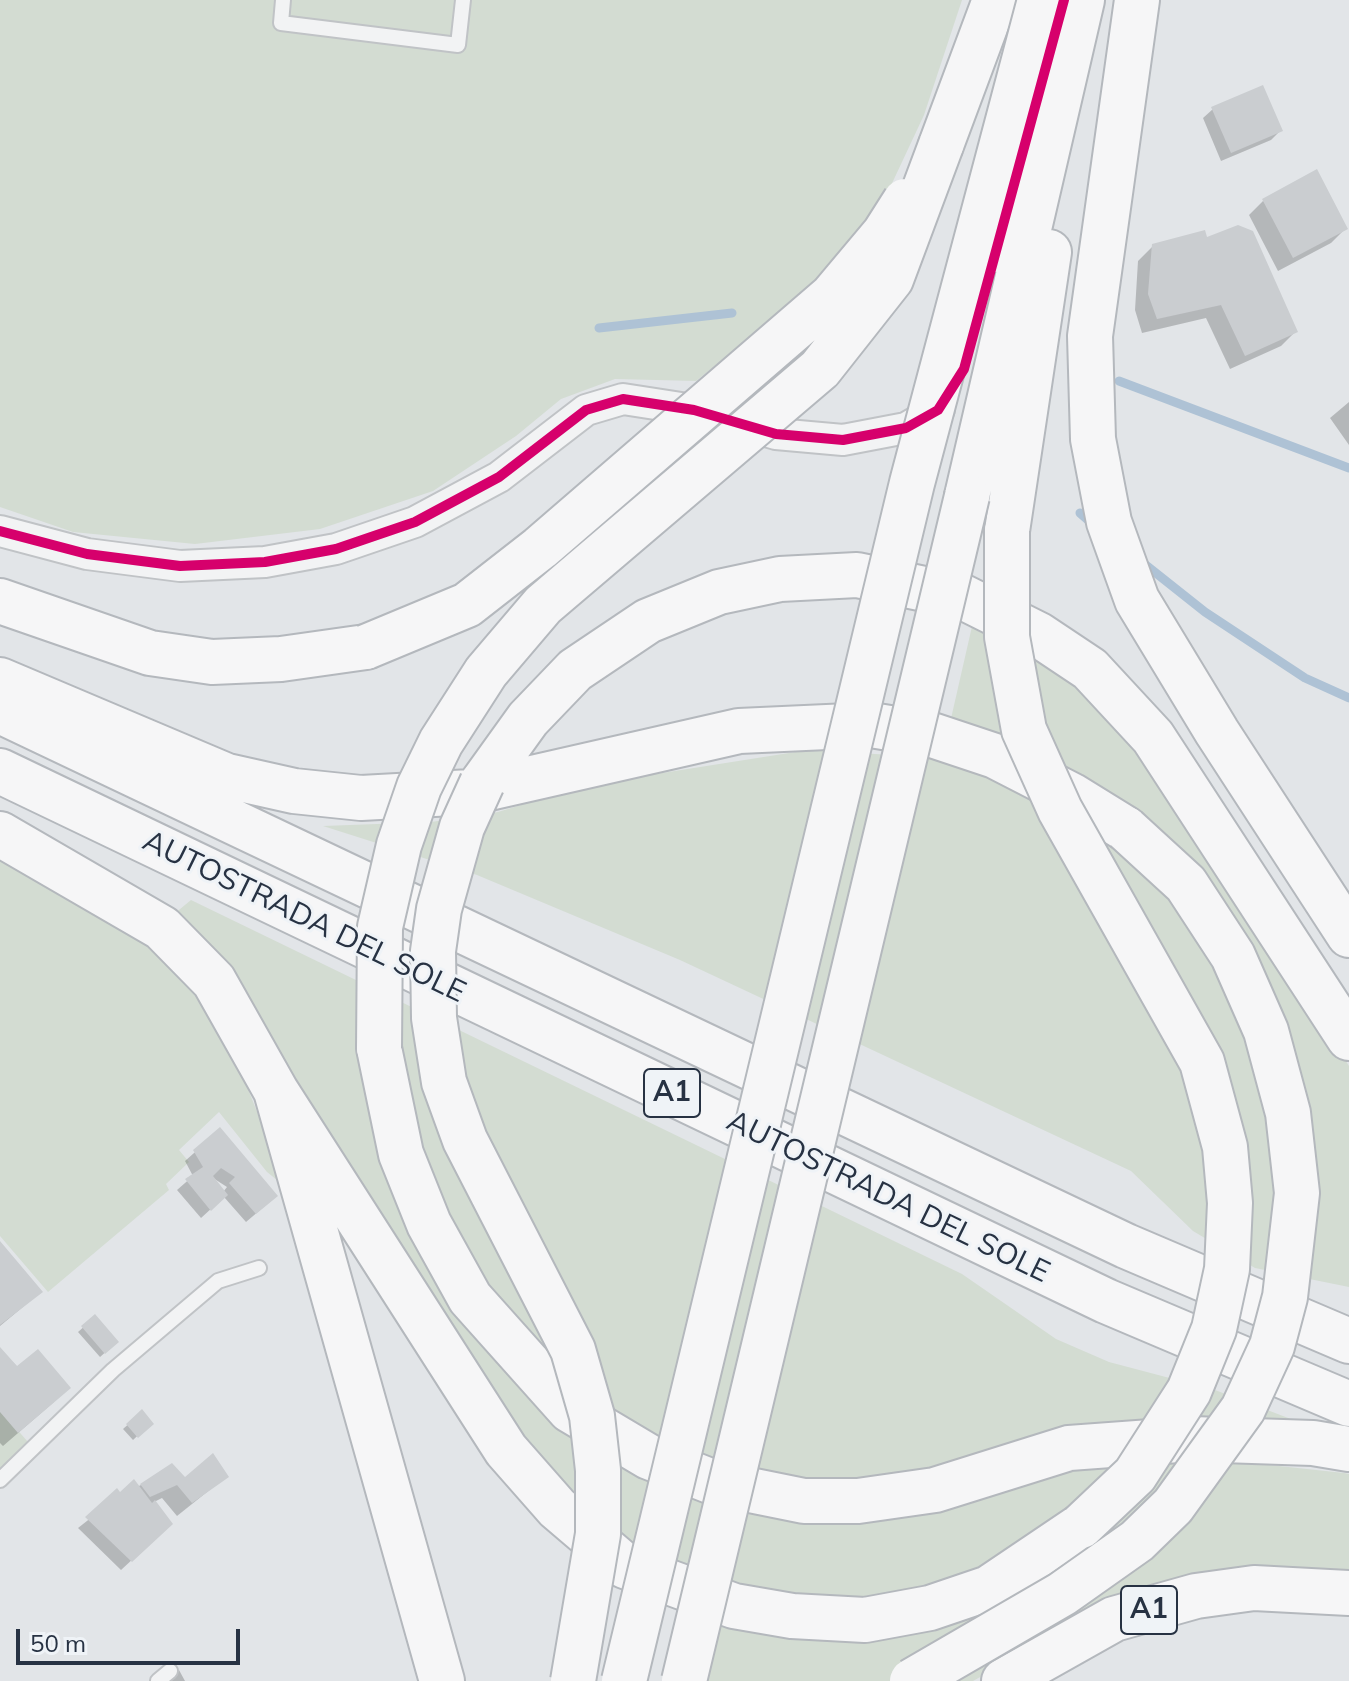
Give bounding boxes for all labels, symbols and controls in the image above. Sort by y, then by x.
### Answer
street label: AUTOSTRADA DEL SOLE [137,823,471,1011]
road number: A1 [644,1069,700,1117]
street label: AUTOSTRADA DEL SOLE [721,1103,1055,1291]
road number: A1 [1121,1586,1177,1634]
scale bar [20,1613,244,1663]
text: 50 m [30,1628,86,1658]

